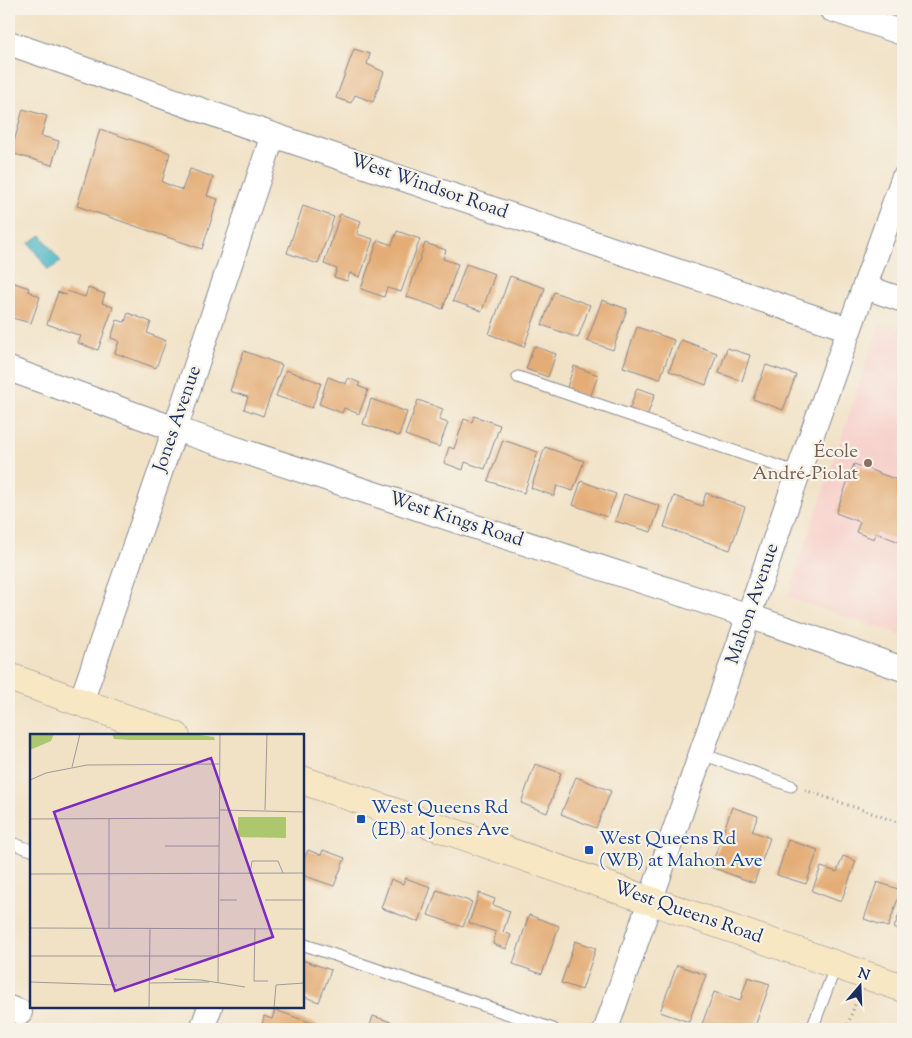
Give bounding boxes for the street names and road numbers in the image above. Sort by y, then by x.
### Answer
street label: West Windsor Road [347,147,512,227]
street label: Jones Avenue [147,362,209,477]
street label: West Kings Road [385,486,527,555]
street label: Mahon Avenue [720,540,786,668]
street label: West Queens Road [610,875,766,951]

